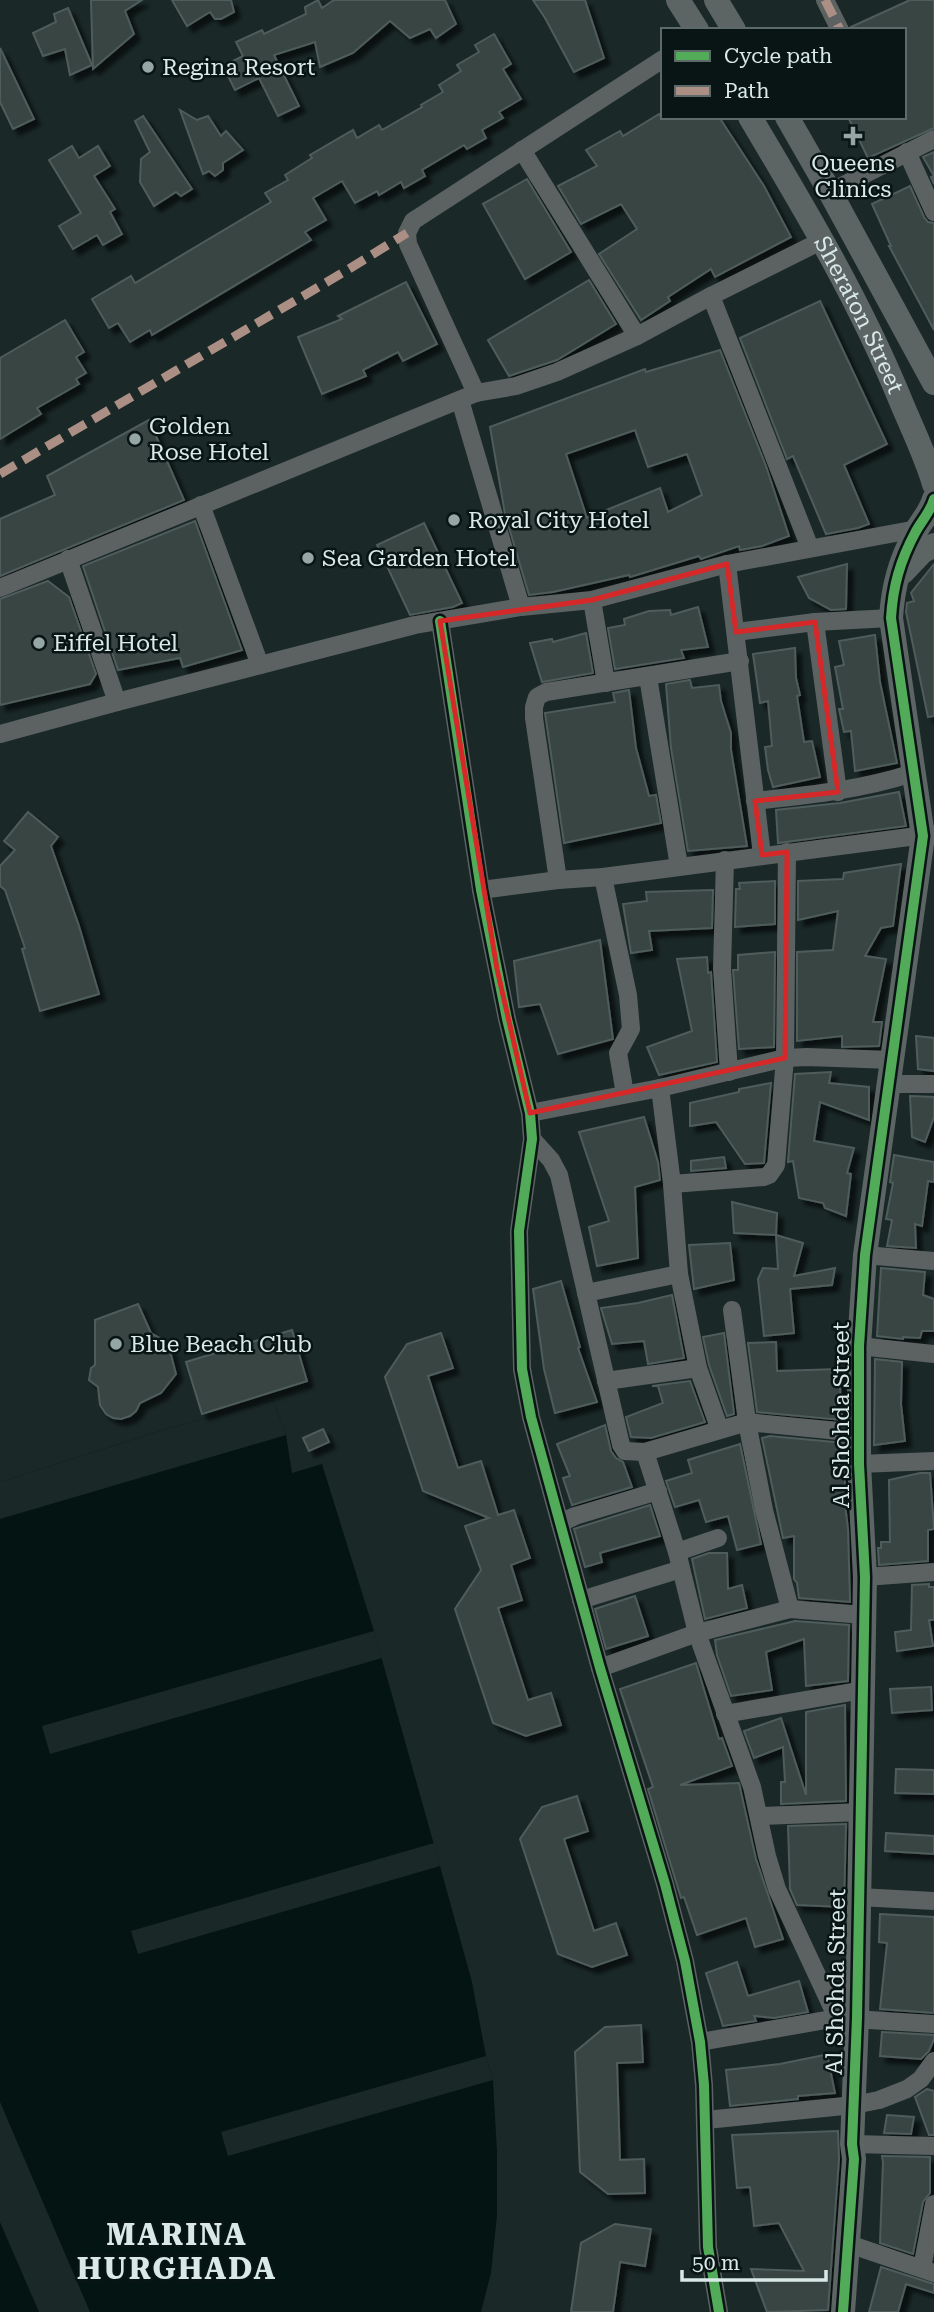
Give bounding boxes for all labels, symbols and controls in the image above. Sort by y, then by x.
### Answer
legend [661,28,906,119]
text: Cycle path [724,44,833,68]
place label: Regina Resort [162,54,316,81]
marker: Regina Resort [140,59,156,75]
text: Path [724,79,770,103]
marker: Queens Clinics [843,126,863,146]
place label: Queens Clinics [811,150,895,203]
street label: Sheraton Street [809,231,910,398]
place label: Golden Rose Hotel [149,413,269,466]
marker: Golden Rose Hotel [127,431,143,447]
place label: Royal City Hotel [468,507,649,534]
marker: Royal City Hotel [446,512,462,528]
place label: Sea Garden Hotel [322,545,516,572]
marker: Sea Garden Hotel [300,550,316,566]
place label: Eiffel Hotel [53,630,178,657]
marker: Eiffel Hotel [31,635,47,651]
street label: Al Shohda Street [828,1321,855,1508]
place label: Blue Beach Club [130,1331,312,1358]
marker: Blue Beach Club [108,1336,124,1352]
street label: Al Shohda Street [821,1888,851,2075]
district label: MARINA HURGHADA [77,2217,277,2286]
scale bar [682,2238,825,2282]
text: 50 m [692,2251,740,2275]

